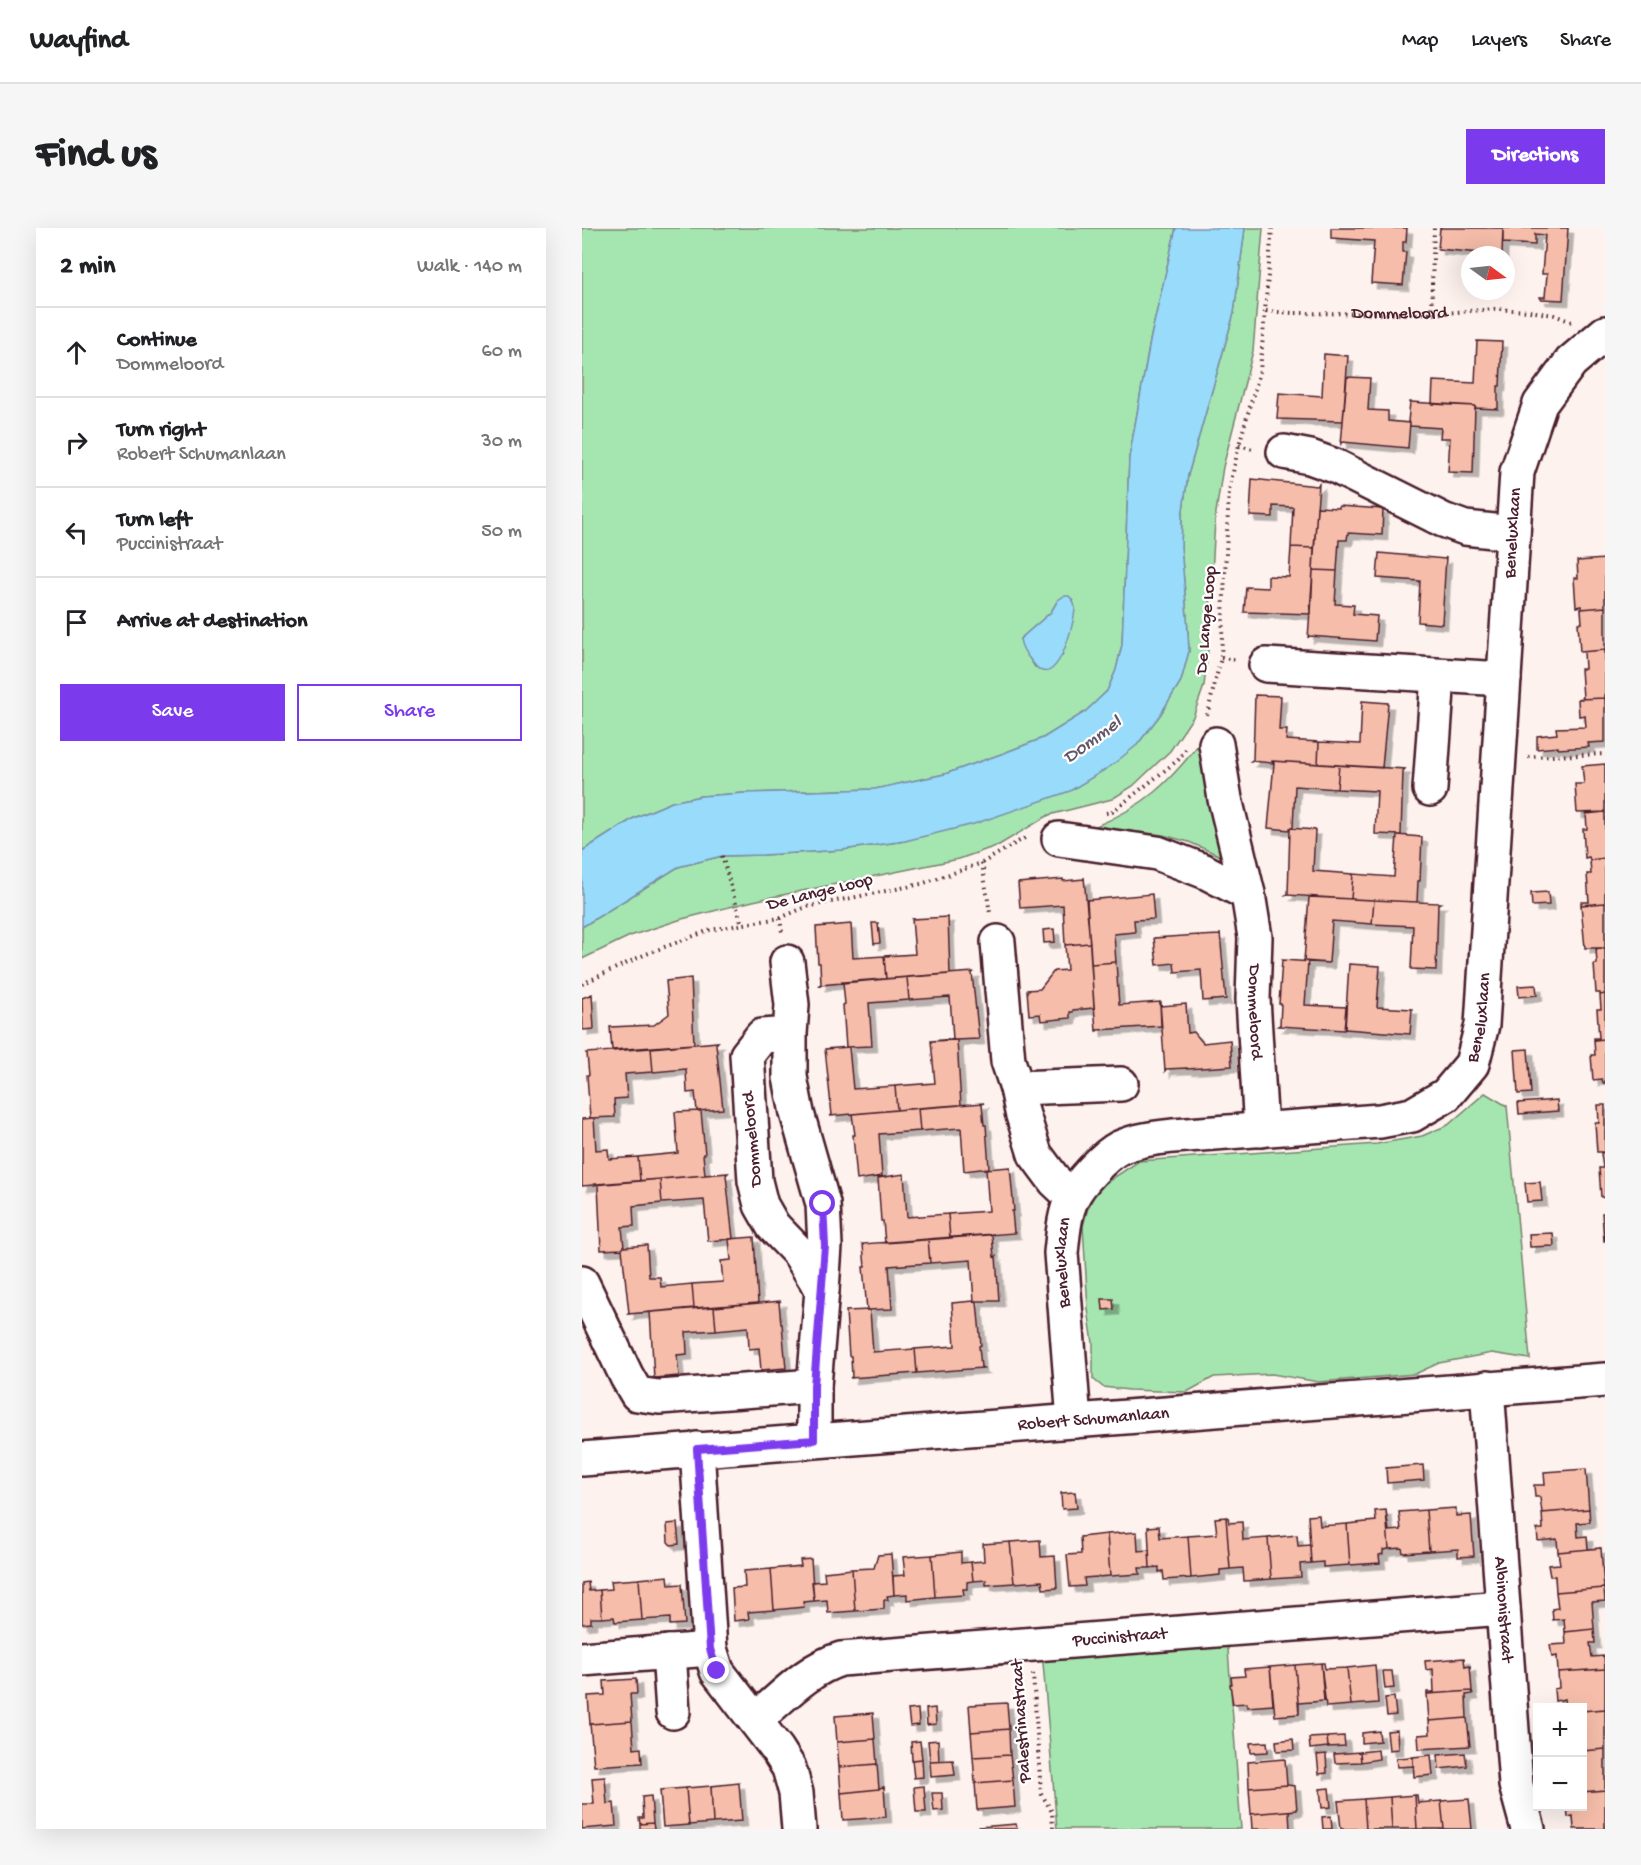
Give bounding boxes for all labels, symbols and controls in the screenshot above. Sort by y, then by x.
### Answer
text: Wayfind [30,25,127,58]
text: Map [1402,29,1438,54]
text: Layers [1471,29,1527,54]
text: Share [1560,29,1611,54]
button: Directions [1466,129,1605,184]
text: Find us [36,132,156,181]
north arrow [1461,246,1515,300]
text: 2 min [60,252,115,283]
text: Walk · 140 m [417,256,522,279]
street label: Dommeloord [1351,302,1450,324]
text: Continue [117,328,197,354]
icon: ahead [60,336,93,369]
text: 60 m [482,341,522,364]
text: Dommeloord [117,354,223,377]
text: Turn right [117,418,205,444]
icon: right [60,426,93,459]
text: 30 m [481,431,522,454]
text: Robert Schumanlaan [117,444,286,467]
street label: Beneluxlaan [1500,487,1527,580]
text: Turn left [117,508,191,534]
icon: left [60,516,93,549]
text: 50 m [481,521,522,544]
text: Puccinistraat [117,534,222,557]
street label: De Lange Loop [1192,565,1222,676]
icon: arrive [60,606,93,639]
text: Arrive at destination [117,609,307,635]
button: Save [60,684,285,741]
button: Share [297,684,522,741]
water label: Dommel [1059,711,1128,770]
street label: De Lange Loop [764,870,875,917]
street label: Dommeloord [1242,963,1267,1062]
street label: Beneluxlaan [1462,972,1496,1066]
street label: Dommeloord [738,1089,768,1188]
route start [809,1190,835,1216]
street label: Beneluxlaan [1050,1215,1076,1310]
street label: Robert Schumanlaan [1017,1403,1171,1436]
street label: Albinonistraat [1489,1556,1518,1665]
street label: Puccinistraat [1071,1623,1170,1652]
route end [703,1657,729,1683]
street label: Palestrinastraat [1007,1657,1037,1784]
map controls [1533,1703,1587,1811]
button: + [1533,1703,1587,1757]
button: − [1533,1757,1587,1811]

